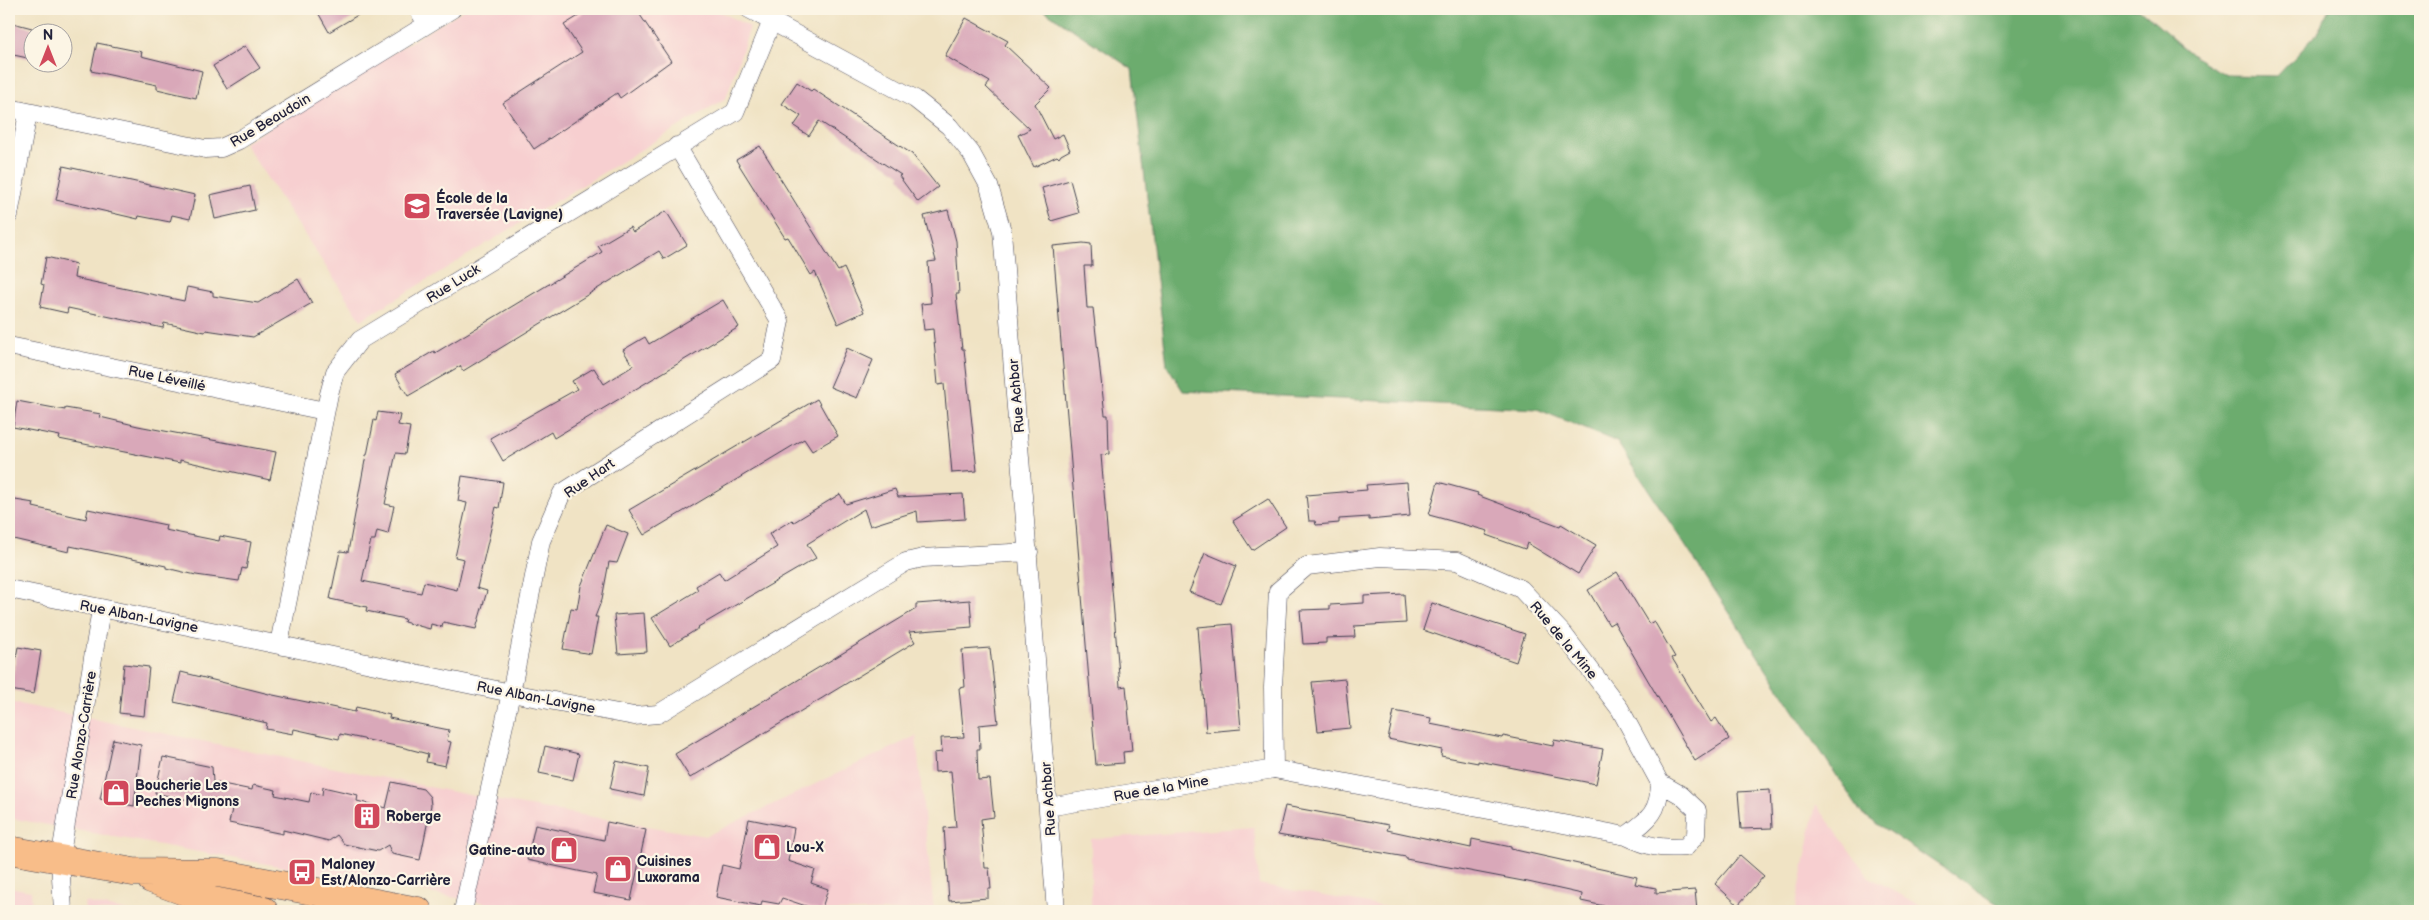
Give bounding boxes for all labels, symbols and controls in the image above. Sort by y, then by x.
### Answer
north arrow [22,22,72,72]
text: N [43,27,53,44]
street label: Rue Beaudoin [227,90,314,151]
place label: École de la Traversée (Lavigne) [436,188,563,223]
school or university icon: École de la Traversée (Lavigne) [402,191,432,221]
street label: Rue Luck [423,260,483,307]
street label: Rue Achbar [1005,357,1028,434]
street label: Rue Léveillé [127,362,208,395]
street label: Rue Hart [561,455,618,502]
street label: Rue Alban-Lavigne [78,597,200,636]
street label: Rue de la Mine [1526,598,1601,683]
street label: Rue Alonzo-Carrière [63,670,100,800]
street label: Rue Alban-Lavigne [475,678,597,717]
street label: Rue Achbar [1037,760,1060,837]
street label: Rue de la Mine [1112,772,1210,805]
place label: Boucherie Les Peches Mignons [135,777,239,810]
shop icon: Boucherie Les Peches Mignons [101,778,131,808]
building icon: Roberge [352,801,382,831]
place label: Roberge [386,808,441,825]
shop icon: Lou-X [752,832,782,862]
shop icon: Gatine-auto [549,835,579,865]
place label: Lou-X [786,839,824,856]
place label: Gatine-auto [469,842,545,859]
place label: Cuisines Luxorama [637,853,700,886]
shop icon: Cuisines Luxorama [603,854,633,884]
place label: Maloney Est/Alonzo-Carrière [321,856,451,889]
bus stop icon: Maloney Est/Alonzo-Carrière [287,857,317,887]

